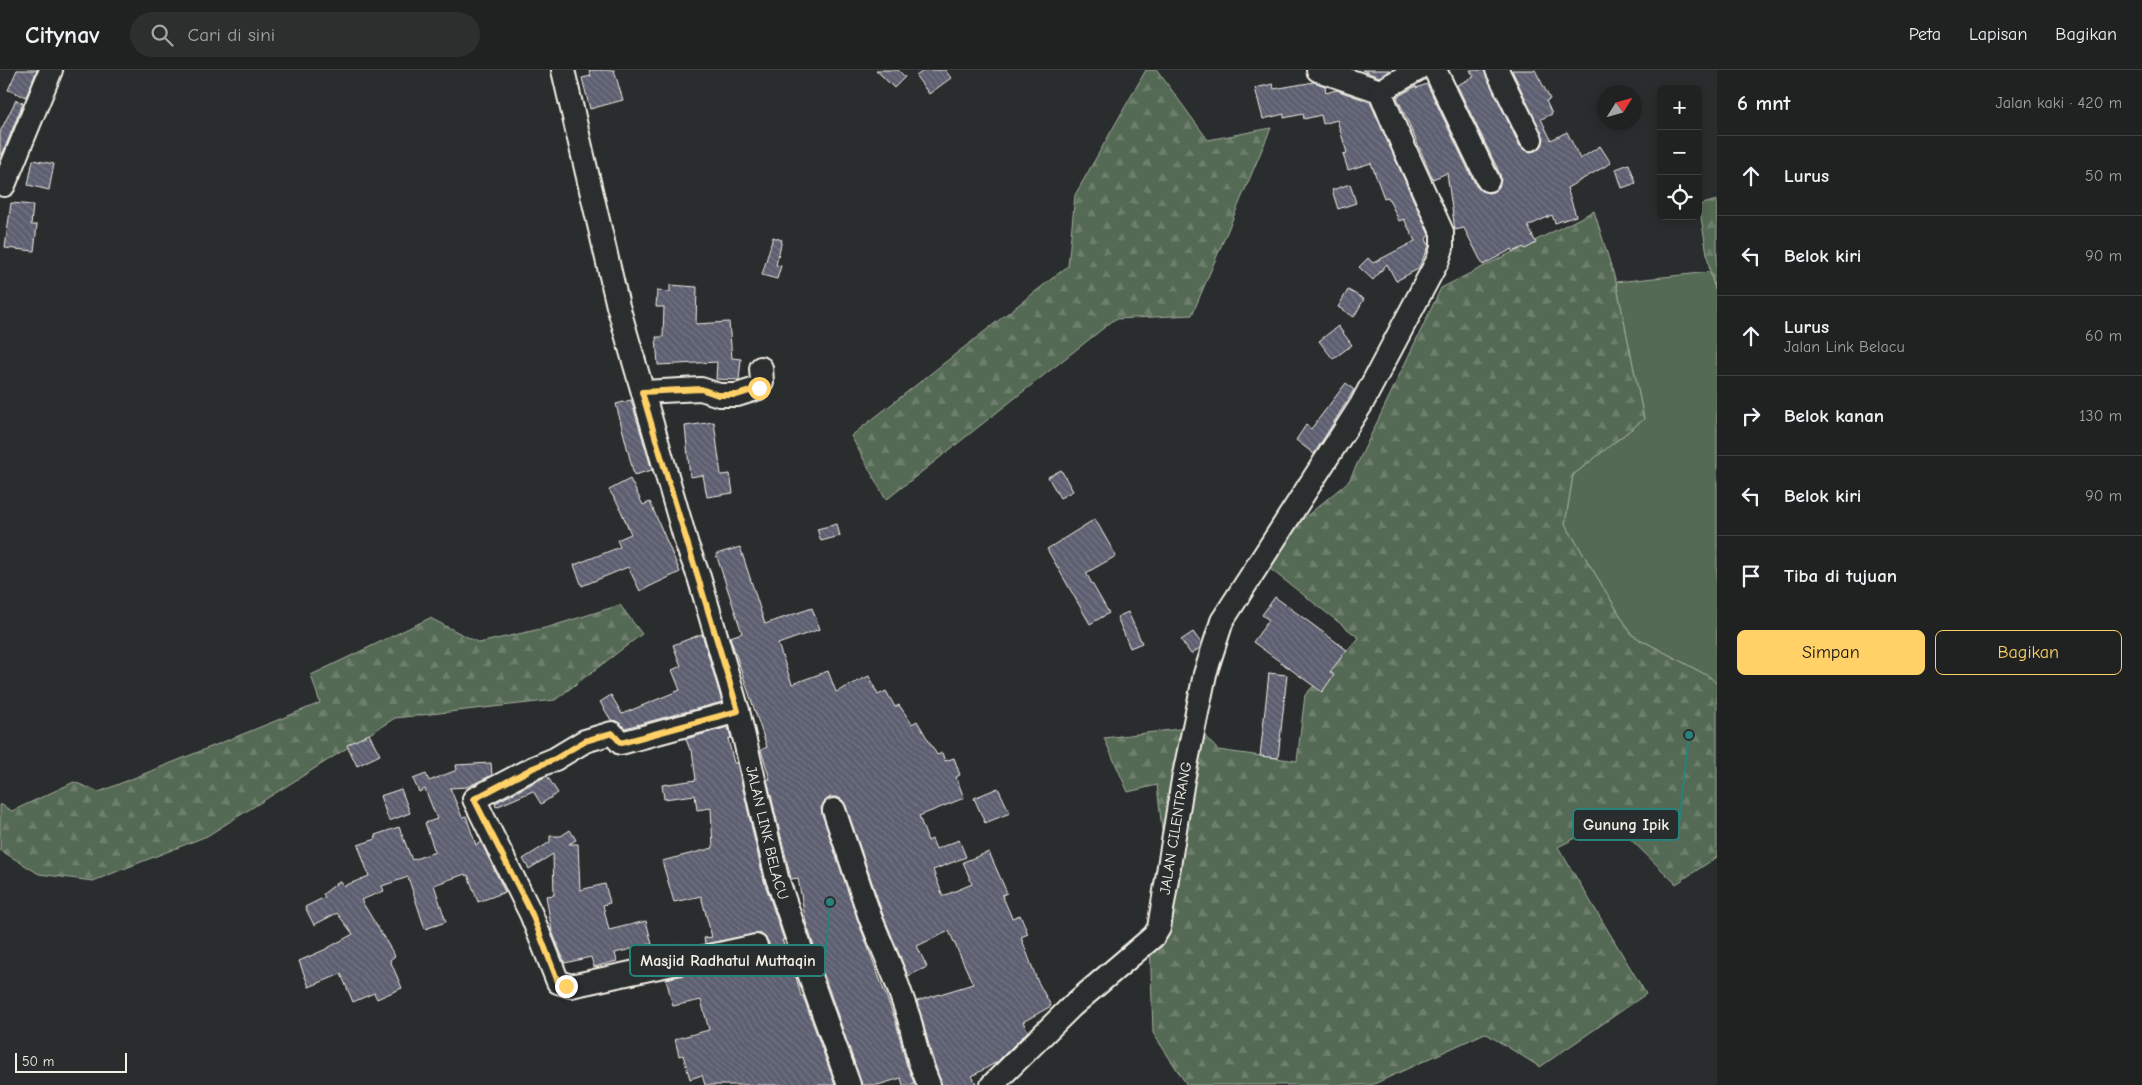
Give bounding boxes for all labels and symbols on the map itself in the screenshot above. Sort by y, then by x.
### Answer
north arrow [1597,85,1642,130]
route start [748,377,771,400]
street label: JALAN CILENTRANG [1156,760,1196,896]
street label: JALAN LINK BELACU [742,764,793,902]
callout: Gunung Ipik [1573,809,1679,840]
text: Gunung Ipik [1583,816,1669,834]
callout: Masjid Radhatul Muttaqin [630,945,825,976]
text: Masjid Radhatul Muttaqin [640,952,816,970]
route end [555,975,578,998]
scale bar [15,1050,128,1073]

